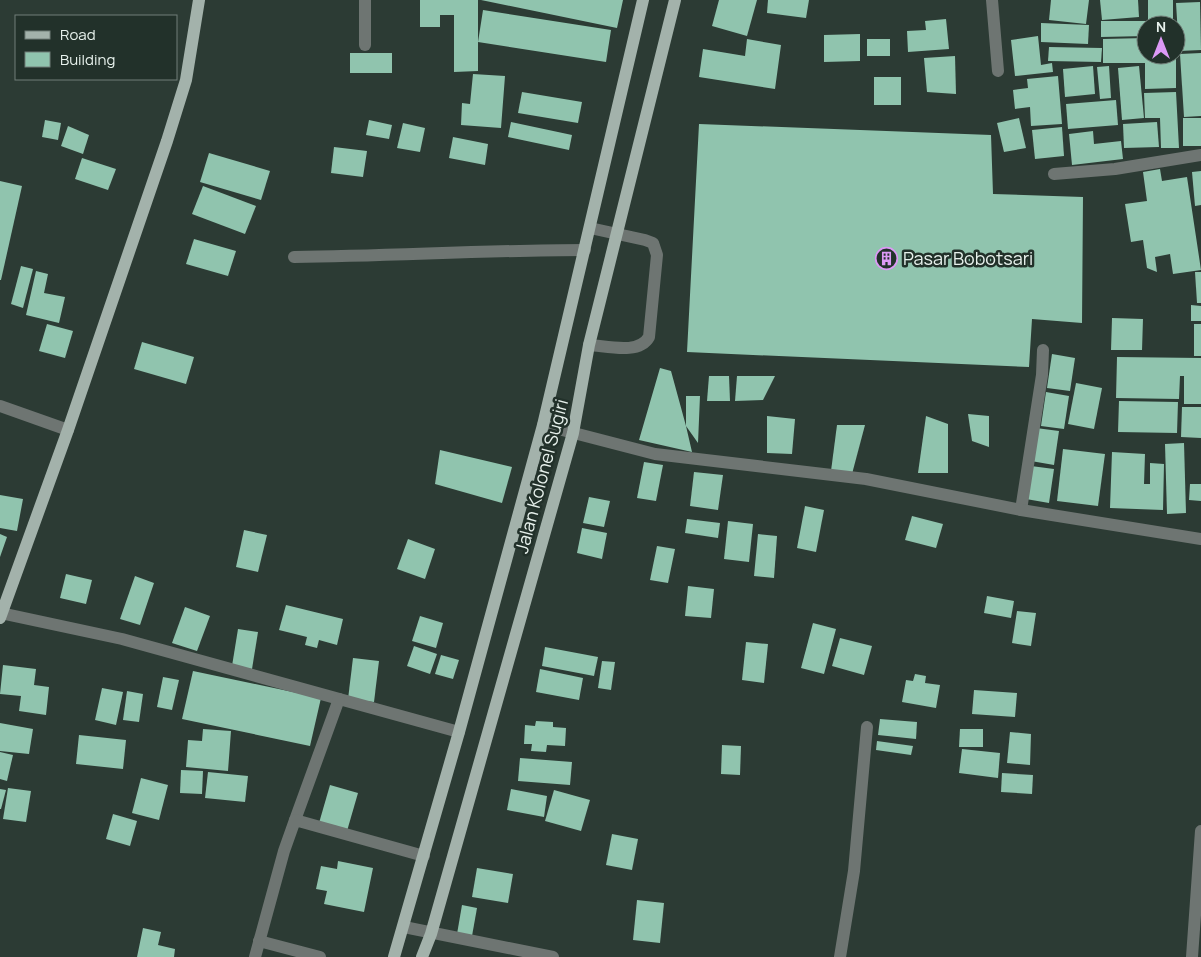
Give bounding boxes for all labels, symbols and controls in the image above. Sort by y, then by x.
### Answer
legend [15,15,178,80]
north arrow [1136,15,1186,65]
text: N [1156,17,1166,36]
text: Road [60,24,96,45]
text: Building [60,49,115,70]
building icon: Pasar Bobotsari [875,246,899,270]
place label: Pasar Bobotsari [903,246,1033,270]
street label: Jalan Kolonel Sugiri [509,396,573,556]

